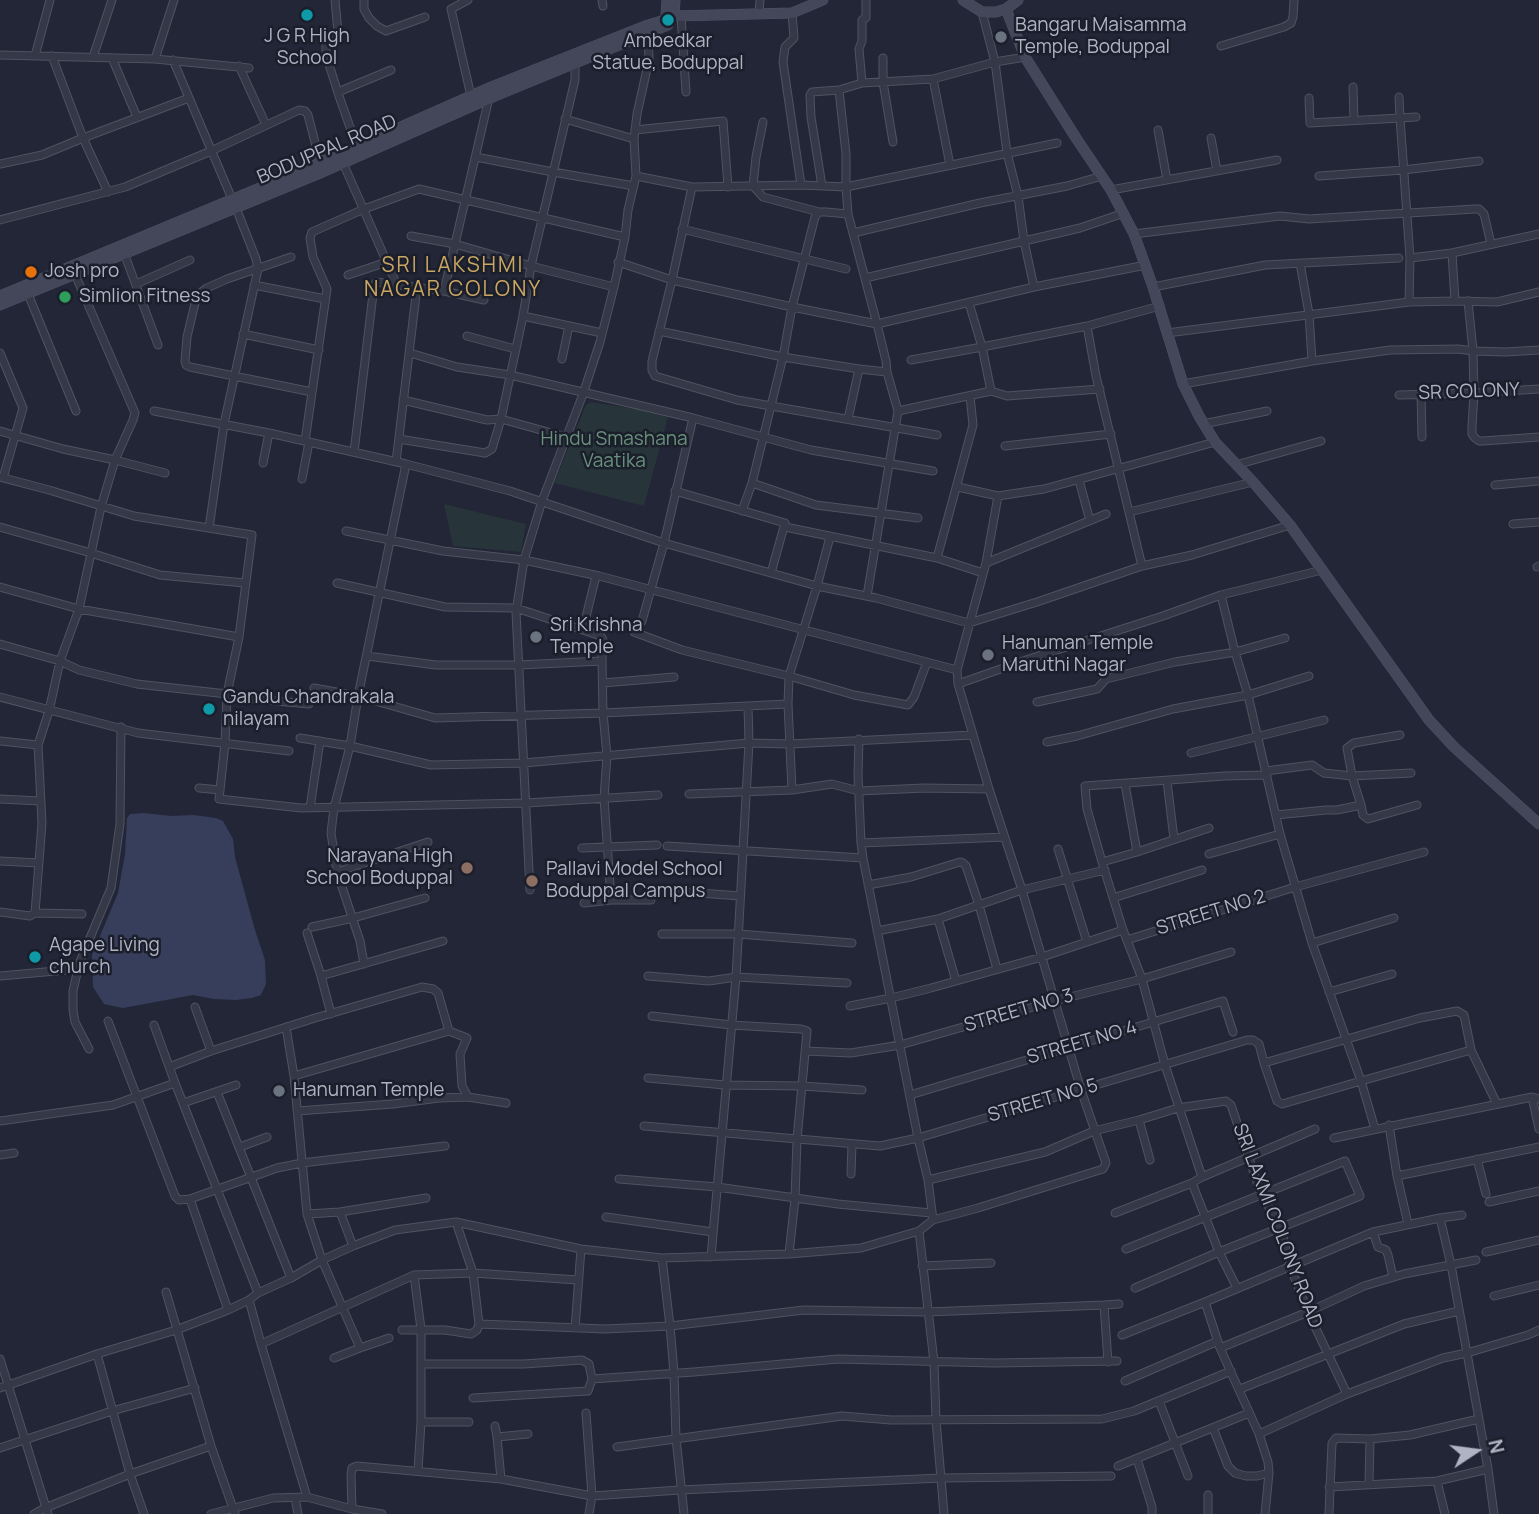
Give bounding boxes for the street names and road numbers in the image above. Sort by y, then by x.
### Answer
street label: BODUPPAL ROAD [254,110,400,190]
street label: SR COLONY [1418,379,1520,405]
street label: STREET NO 2 [1154,886,1268,940]
street label: STREET NO 3 [962,984,1076,1038]
street label: STREET NO 4 [1024,1016,1140,1070]
street label: STREET NO 5 [985,1074,1101,1128]
street label: SRI LAXMI COLONY ROAD [1227,1120,1327,1332]

